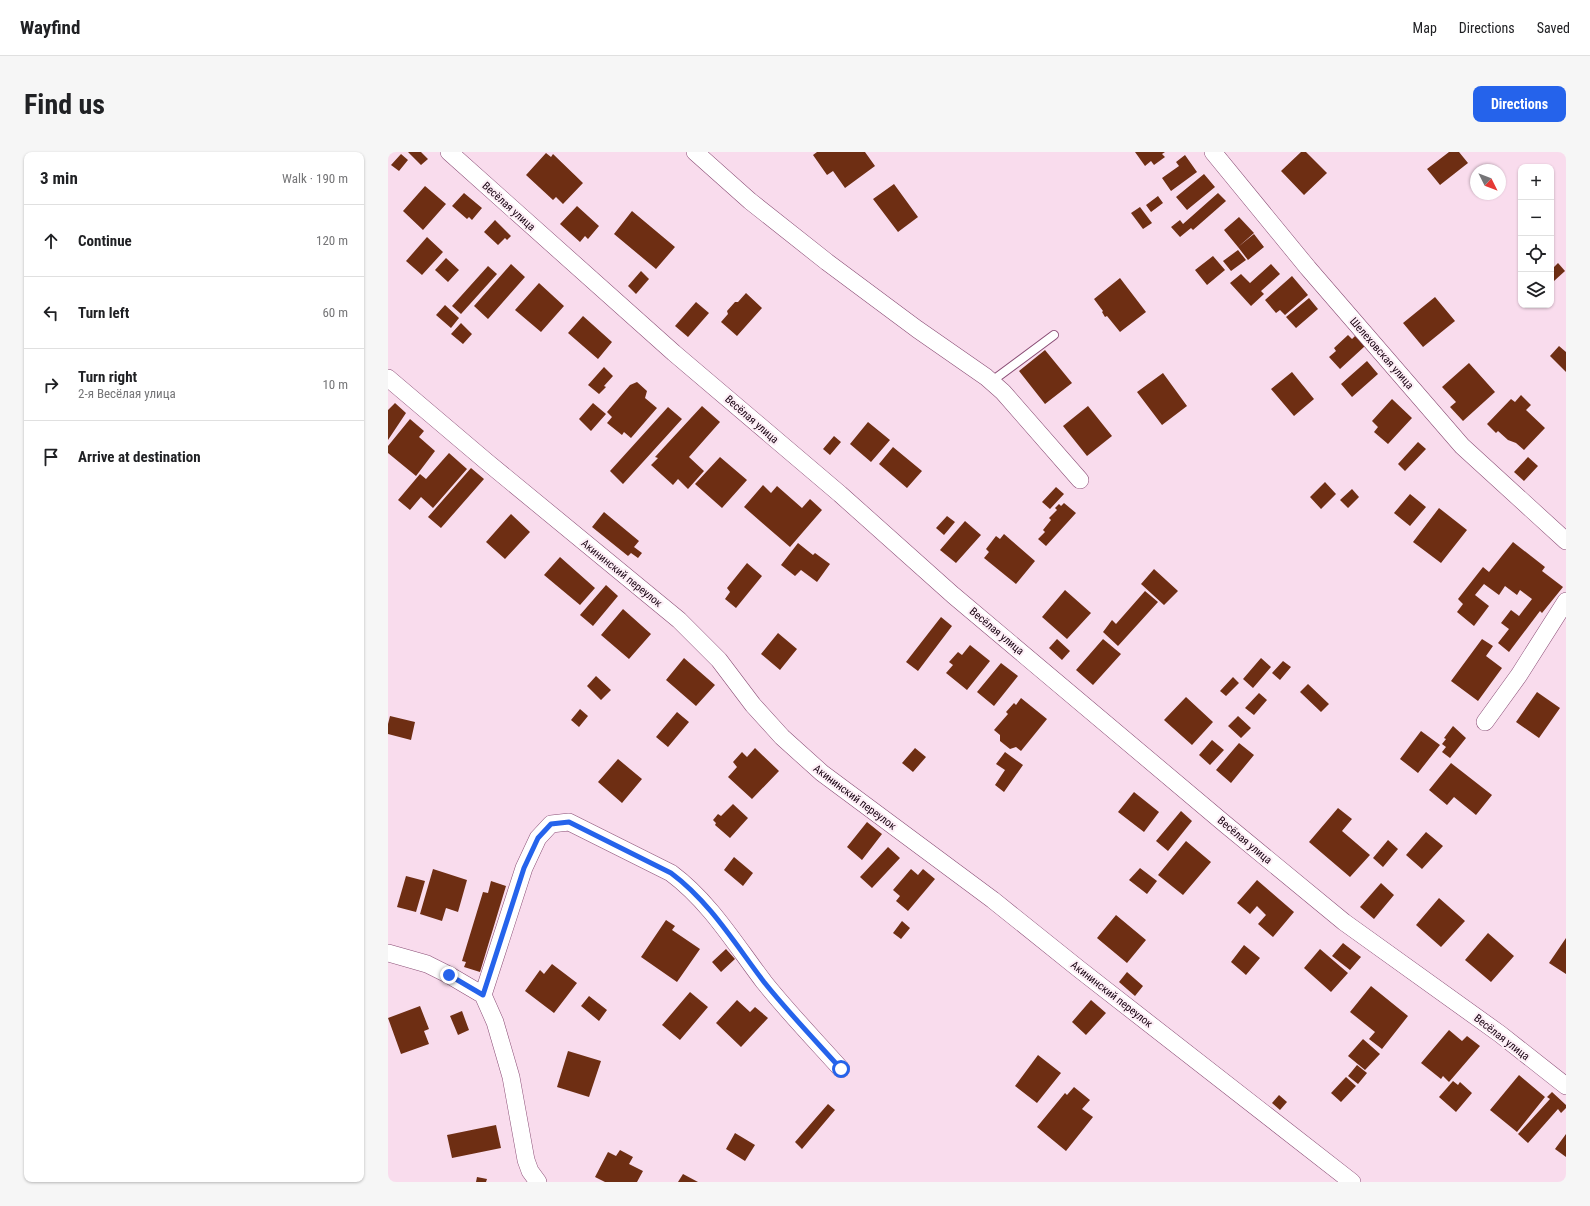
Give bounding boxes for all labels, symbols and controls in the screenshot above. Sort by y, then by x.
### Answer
text: Wayfind [20,16,80,39]
text: Map [1413,20,1437,36]
text: Directions [1459,20,1515,36]
text: Saved [1537,20,1570,36]
button: Directions [1473,86,1566,122]
text: Find us [24,88,105,121]
north arrow [1470,164,1506,200]
map controls [1518,164,1554,308]
button: + [1518,164,1554,200]
text: 3 min [40,168,78,188]
text: Walk · 190 m [282,171,348,186]
street label: Весёлая улица [480,179,538,234]
button: − [1518,200,1554,236]
icon: ahead [40,230,62,252]
text: Continue [78,232,132,250]
text: 120 m [316,233,348,248]
button: locate [1518,236,1554,272]
button: layers [1518,272,1554,308]
icon: left [40,302,62,324]
text: Turn left [78,304,129,322]
text: 60 m [322,305,348,320]
street label: Шелеховская улица [1347,315,1416,392]
text: Turn right [78,368,137,386]
icon: right [40,374,62,396]
text: 10 m [322,377,348,392]
text: 2-я Весёлая улица [78,386,176,401]
street label: Весёлая улица [722,393,781,446]
icon: arrive [40,446,62,468]
text: Arrive at destination [78,448,201,466]
street label: Акининский переулок [579,537,665,610]
street label: Весёлая улица [967,605,1026,658]
street label: Акининский переулок [811,762,899,833]
street label: Весёлая улица [1215,814,1274,867]
street label: Акининский переулок [1068,958,1156,1031]
route end [440,966,458,984]
street label: Весёлая улица [1471,1012,1532,1063]
route start [832,1060,850,1078]

